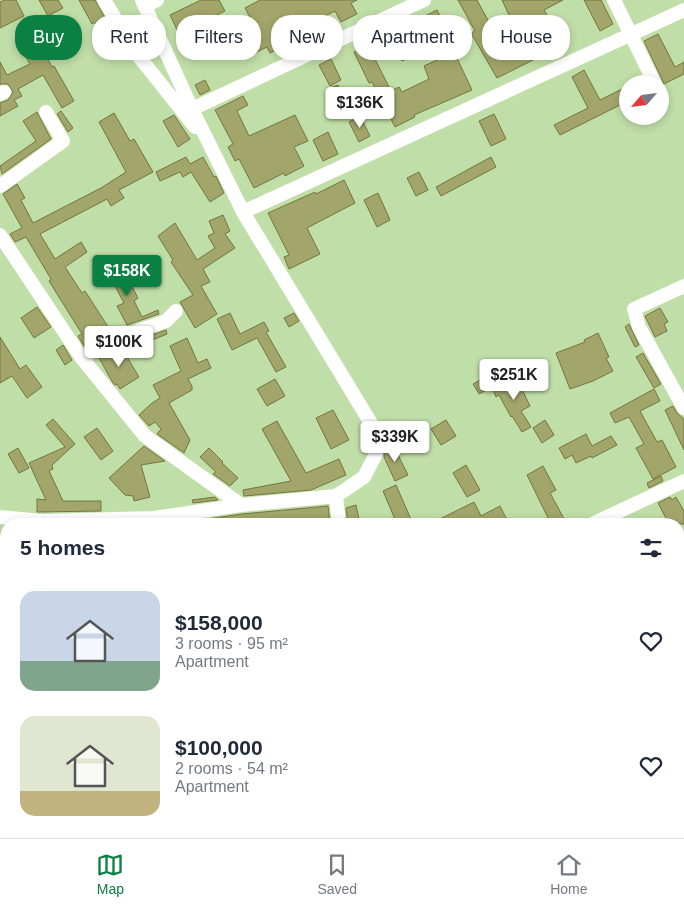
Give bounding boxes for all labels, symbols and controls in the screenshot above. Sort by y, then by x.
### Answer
chip: Buy [15,15,82,60]
chip: Rent [92,15,166,60]
chip: Filters [176,15,261,60]
chip: New [271,15,343,60]
chip: Apartment [353,15,472,60]
chip: House [482,15,570,60]
north arrow [619,75,669,125]
map controls [619,75,669,125]
pin: $136K [325,86,395,129]
text: $136K [336,94,384,111]
pin: $158K [92,254,162,297]
text: $158K [103,262,151,279]
pin: $100K [84,326,154,368]
text: $100K [95,333,143,350]
pin: $251K [479,358,549,401]
text: $251K [490,366,538,383]
pin: $339K [360,420,430,463]
text: $339K [371,428,419,445]
icon: filters [637,534,665,562]
text: 5 homes [20,536,105,559]
icon: home [60,611,120,671]
text: $158,000 [175,611,263,634]
icon: heart [637,627,665,655]
text: 3 rooms · 95 m² [175,635,288,652]
text: Apartment [175,653,249,670]
icon: home [60,736,120,796]
text: $100,000 [175,736,263,759]
icon: heart [637,752,665,780]
text: 2 rooms · 54 m² [175,760,288,777]
text: Apartment [175,778,249,795]
tab: Map [96,851,124,897]
tab: Saved [317,851,357,897]
tab: Home [550,851,587,897]

